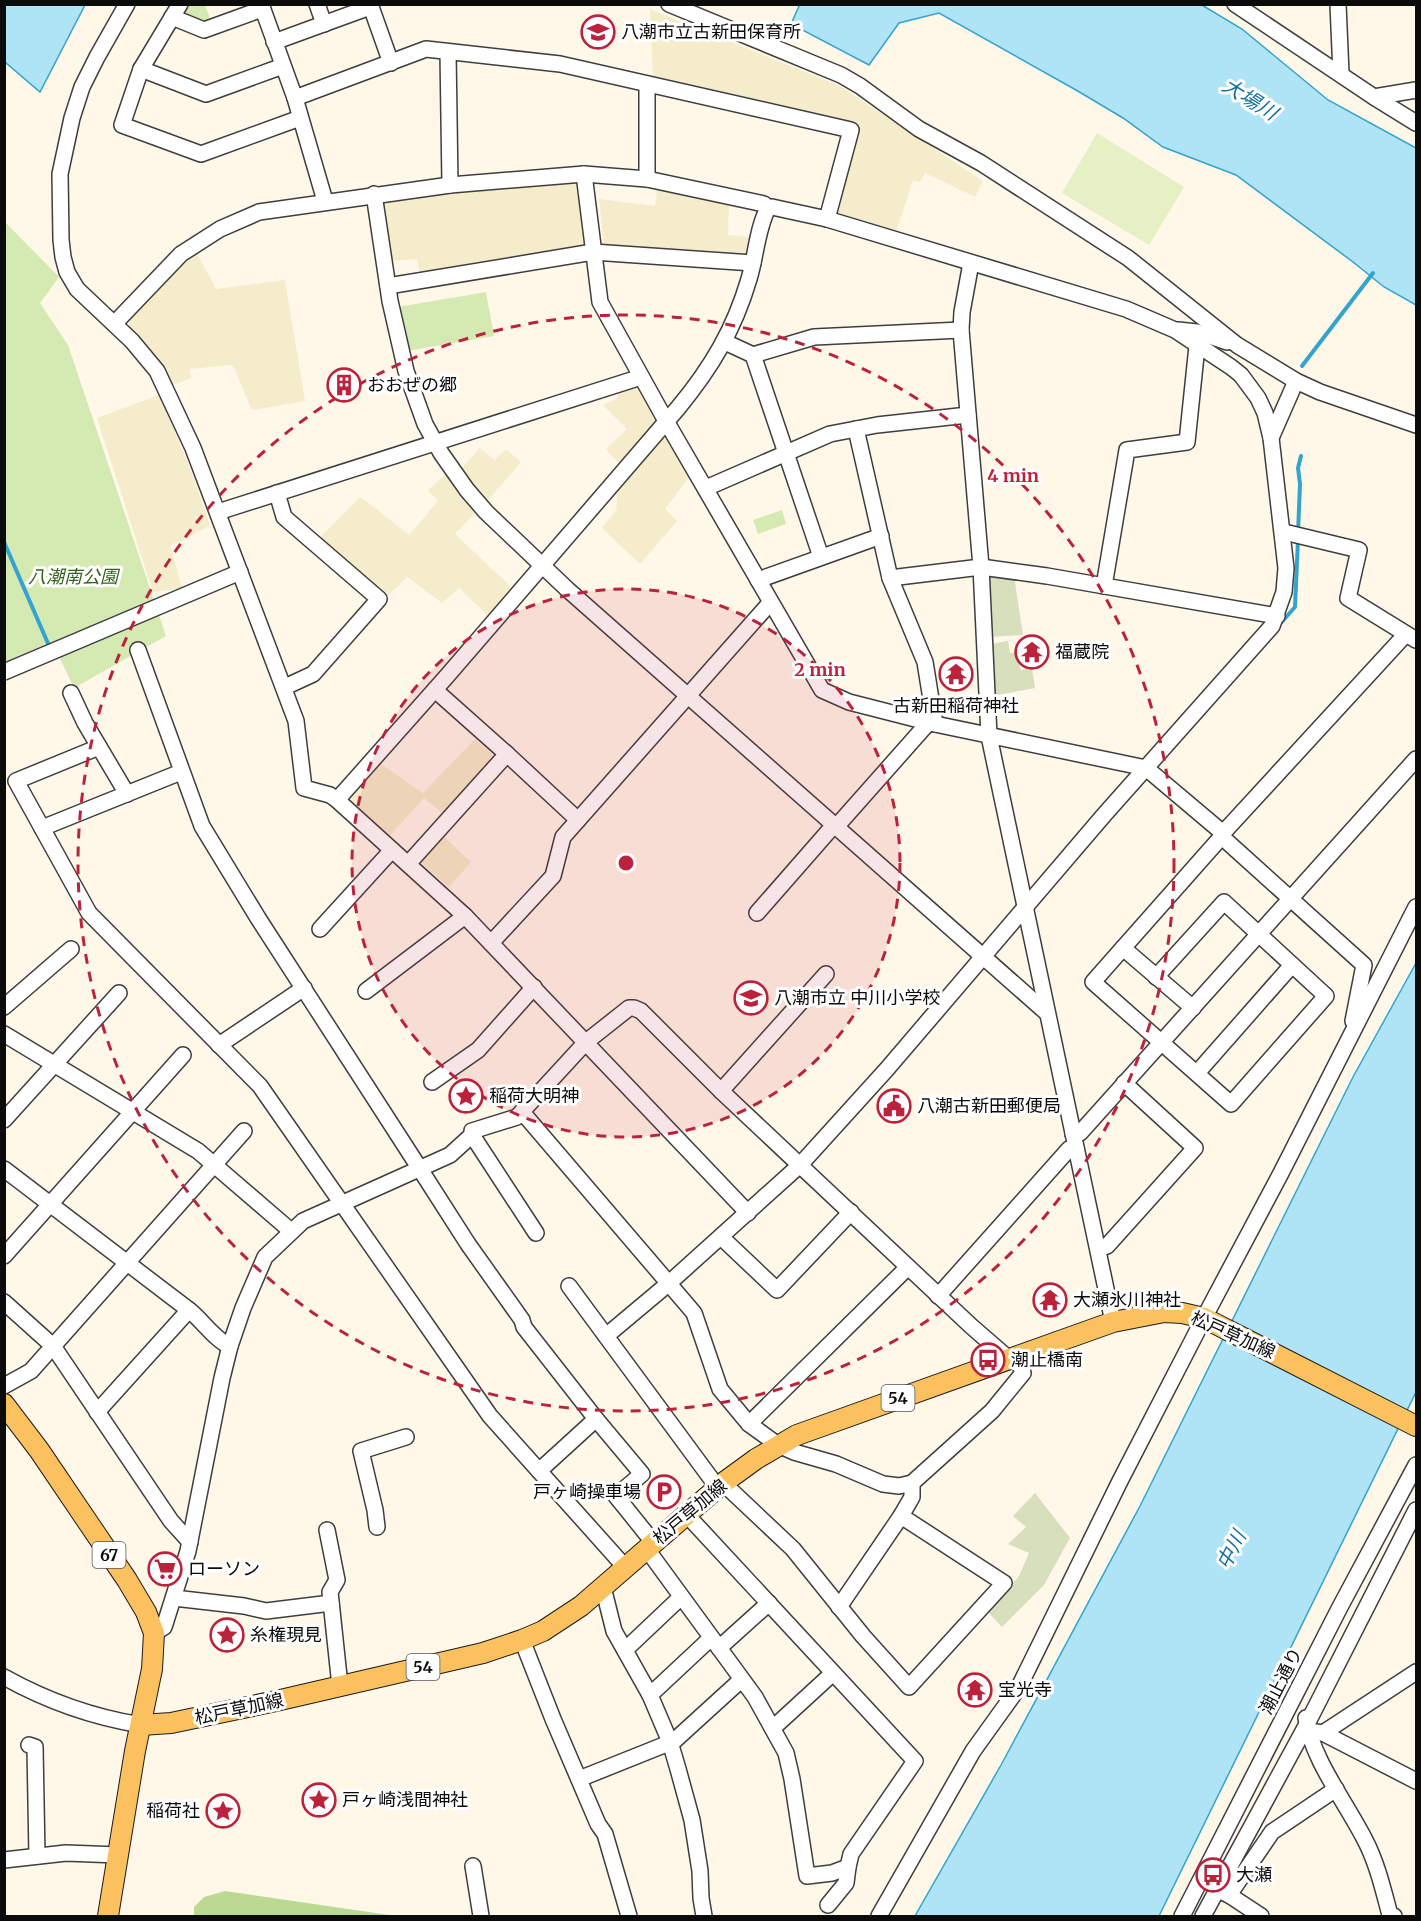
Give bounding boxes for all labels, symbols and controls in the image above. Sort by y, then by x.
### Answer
school or university icon: 八潮市立古新田保育所 [580,14,616,50]
place label: 八潮市立古新田保育所 [621,20,801,43]
water label: 大場川 [1218,72,1284,126]
building icon: おおぜの郷 [326,367,362,403]
place label: おおぜの郷 [367,373,457,396]
text: 4 min [987,464,1039,487]
park label: 八潮南公園 [28,565,121,588]
temple icon: 福蔵院 [1014,634,1050,670]
place label: 福蔵院 [1055,640,1109,663]
temple icon: 古新田稲荷神社 [938,656,974,692]
text: 2 min [794,658,846,681]
place label: 古新田稲荷神社 [893,694,1019,717]
centre of rings [616,853,636,873]
school or university icon: 八潮市立 中川小学校 [733,980,769,1016]
place label: 八潮市立 中川小学校 [774,986,940,1009]
place icon: 稲荷大明神 [448,1078,484,1114]
place label: 稲荷大明神 [489,1084,579,1107]
public building icon: 八潮古新田郵便局 [876,1088,912,1124]
place label: 八潮古新田郵便局 [917,1094,1061,1117]
temple icon: 大瀬氷川神社 [1032,1282,1068,1318]
place label: 大瀬氷川神社 [1073,1288,1181,1311]
street label: 松戸草加線 [1187,1306,1279,1363]
bus stop icon: 潮止橋南 [970,1342,1006,1378]
place label: 潮止橋南 [1011,1348,1083,1371]
road number: 54 [882,1385,914,1411]
parking icon: 戸ヶ崎操車場 [646,1474,682,1510]
street label: 松戸草加線 [648,1474,732,1549]
place label: 戸ヶ崎操車場 [533,1480,641,1503]
water label: 中川 [1210,1524,1252,1573]
road number: 67 [92,1542,126,1568]
supermarket icon: ローソン [147,1551,183,1587]
place label: ローソン [188,1557,260,1580]
place icon: 糸権現見 [209,1617,245,1653]
place label: 糸権現見 [250,1623,322,1646]
street label: 潮止通り [1254,1643,1307,1718]
road number: 54 [406,1654,440,1680]
temple icon: 宝光寺 [957,1672,993,1708]
place label: 宝光寺 [998,1678,1052,1701]
street label: 松戸草加線 [192,1688,285,1729]
place icon: 戸ヶ崎浅間神社 [301,1782,337,1818]
place label: 戸ヶ崎浅間神社 [342,1788,468,1811]
place icon: 稲荷社 [205,1793,241,1829]
place label: 稲荷社 [146,1799,200,1822]
bus stop icon: 大瀬 [1195,1857,1231,1893]
place label: 大瀬 [1236,1863,1272,1886]

